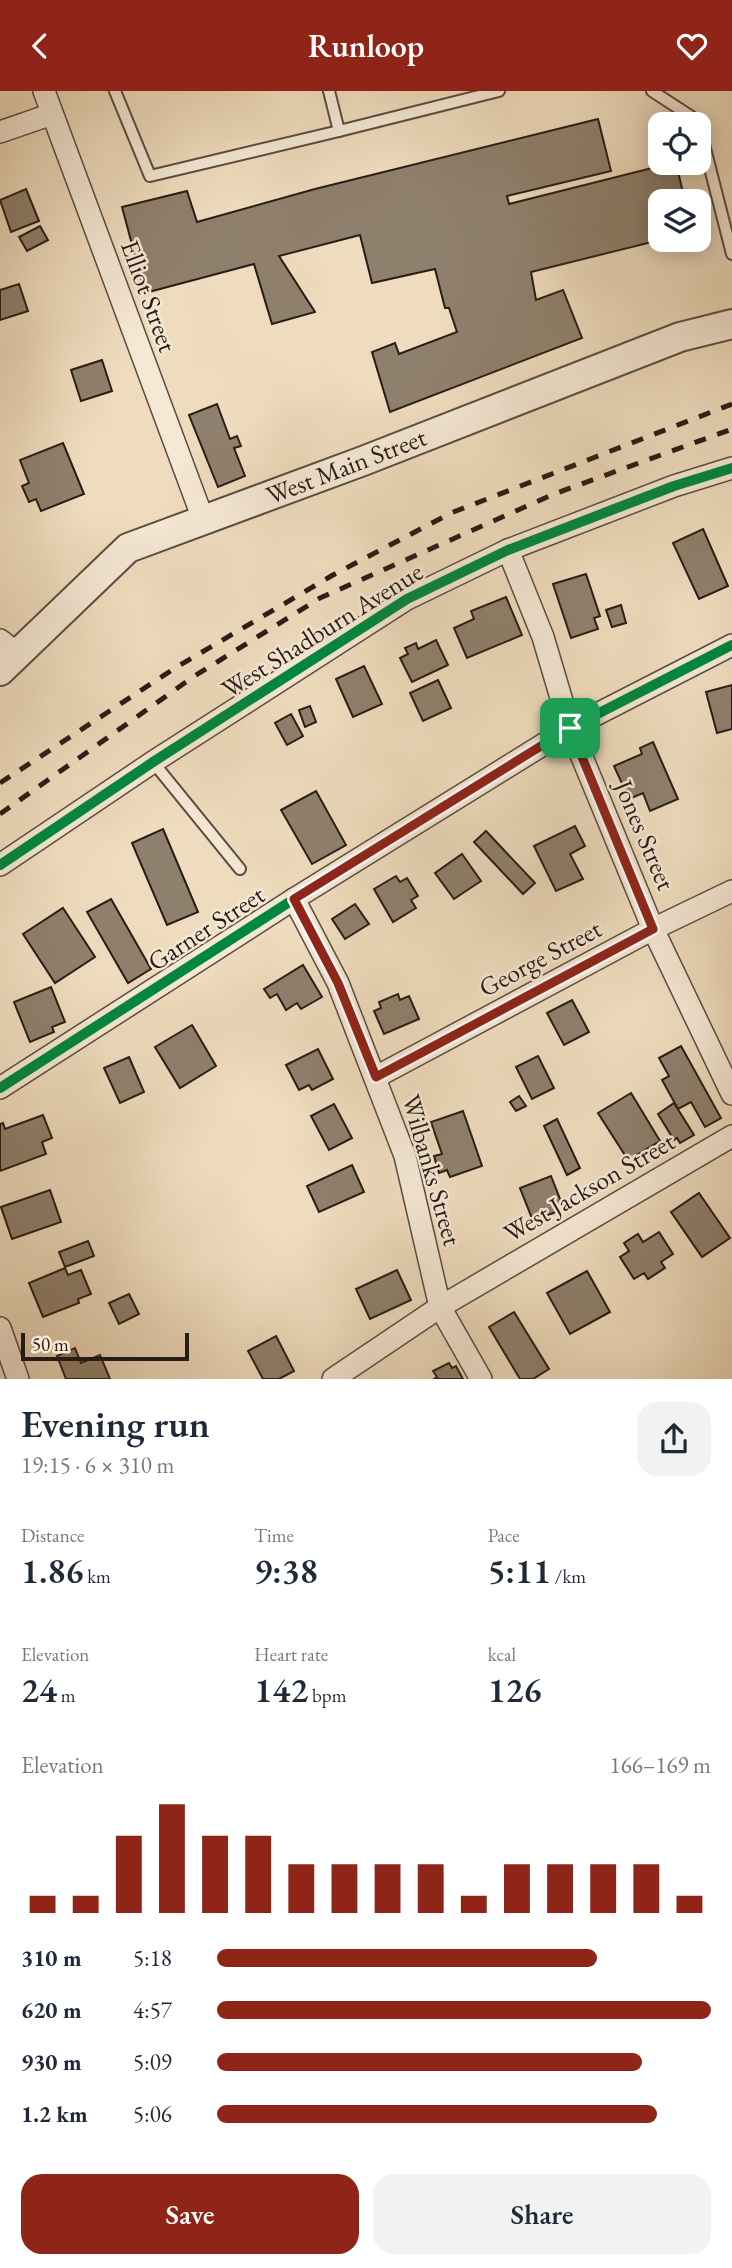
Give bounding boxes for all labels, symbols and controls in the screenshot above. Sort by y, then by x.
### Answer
text: Runloop [308,25,424,67]
icon: back [21,27,59,65]
icon: heart [673,27,711,65]
map controls [648,112,711,252]
button: locate [648,112,711,175]
button: layers [648,189,711,252]
street label: Elliot Street [113,235,185,357]
street label: West Main Street [261,420,431,512]
street label: West Shadburn Avenue [215,554,429,706]
pin [540,698,600,758]
icon: arrive [551,709,589,747]
street label: Jones Street [606,773,683,895]
street label: Garner Street [141,878,271,978]
street label: George Street [473,911,607,1005]
street label: Wilbanks Street [394,1090,470,1250]
street label: West Jackson Street [497,1124,681,1250]
scale bar [21,1330,189,1362]
text: 50 m [32,1332,69,1357]
text: Evening run [21,1399,210,1448]
button: share [637,1402,711,1476]
text: 19:15 · 6 × 310 m [21,1450,174,1480]
text: Distance [21,1523,84,1548]
text: Time [254,1523,294,1548]
text: Pace [488,1523,520,1548]
text: 1.86 [21,1548,83,1593]
text: 9:38 [254,1548,318,1593]
text: 5:11 [488,1548,551,1593]
text: km [83,1564,111,1589]
text: /km [551,1564,586,1589]
text: Elevation [21,1642,89,1667]
text: Heart rate [254,1642,328,1667]
text: kcal [488,1642,516,1667]
text: 24 [21,1667,57,1712]
text: 142 [254,1667,308,1712]
text: 126 [488,1667,542,1712]
text: m [57,1683,76,1708]
text: bpm [308,1683,346,1708]
text: Elevation [21,1750,104,1780]
text: 166–169 m [610,1750,711,1780]
text: 310 m [21,1943,82,1973]
text: 5:18 [133,1943,172,1973]
text: 620 m [21,1995,82,2025]
text: 4:57 [133,1995,172,2025]
text: 930 m [21,2047,82,2077]
text: 5:09 [133,2047,172,2077]
text: 1.2 km [21,2099,88,2129]
text: 5:06 [133,2099,172,2129]
button: Save [21,2174,359,2254]
button: Share [373,2174,711,2254]

